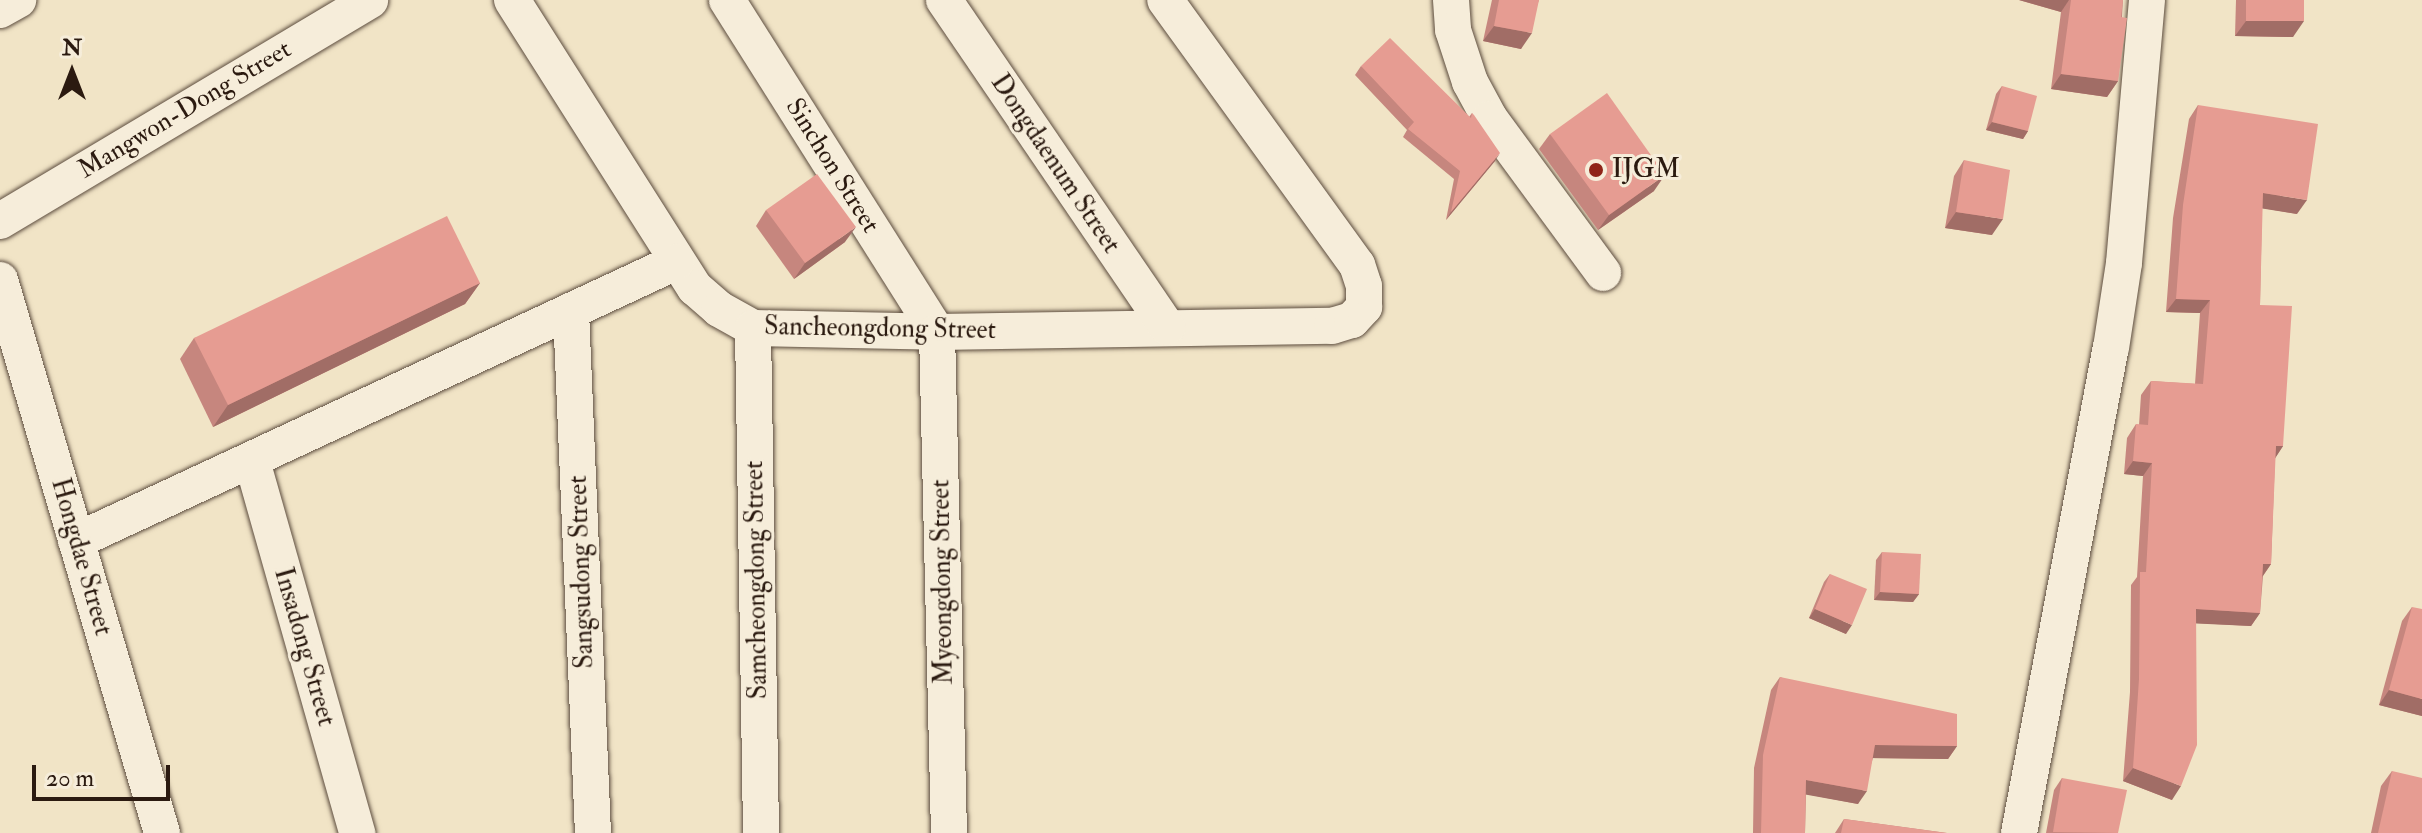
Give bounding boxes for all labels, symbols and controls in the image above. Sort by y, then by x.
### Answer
north arrow [32,32,112,112]
text: N [62,34,82,62]
street label: Mangwon-Dong Street [73,34,297,186]
street label: Dongdaenum Street [984,69,1126,259]
street label: Sinchon Street [778,93,886,239]
place label: IJGM [1612,154,1680,186]
marker: IJGM [1587,161,1605,179]
street label: Sancheongdong Street [764,311,996,347]
street label: Samcheongdong Street [739,460,775,700]
street label: Hongdae Street [44,475,118,639]
street label: Sangsudong Street [563,475,601,669]
street label: Myeongdong Street [926,479,960,685]
street label: Insadong Street [267,564,341,730]
scale bar [36,749,174,799]
text: 20 m [46,763,94,794]

